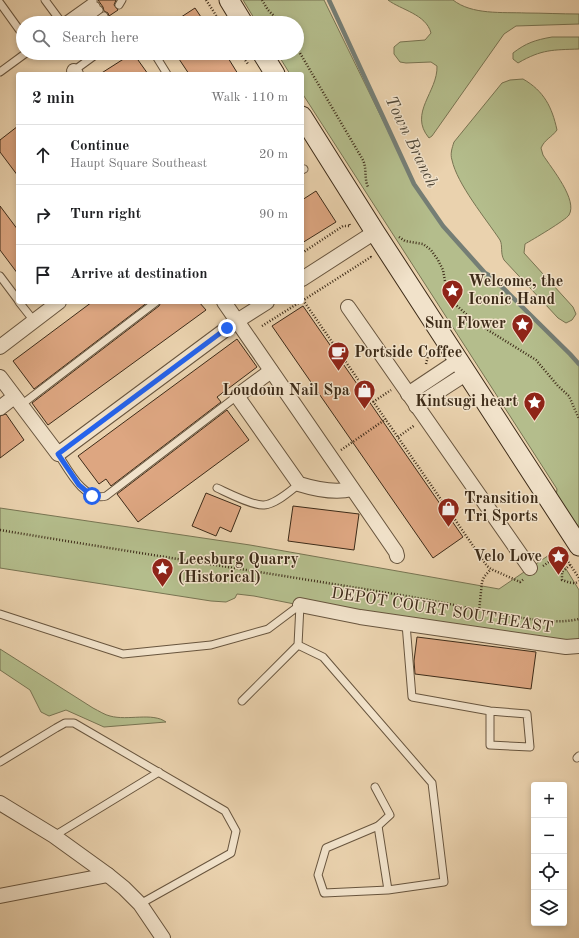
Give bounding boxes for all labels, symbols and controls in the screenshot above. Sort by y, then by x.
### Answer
search box [16,16,304,60]
icon: search [30,27,52,49]
text: Search here [62,31,139,46]
text: 2 min [32,90,75,107]
text: Walk · 110 m [211,91,288,104]
water label: Town Branch [381,93,441,191]
text: Continue [70,139,129,154]
icon: ahead [32,144,54,166]
text: 20 m [259,148,288,161]
text: Haupt Square Southeast [70,157,207,170]
icon: right [32,204,54,226]
text: Turn right [70,207,141,222]
text: 90 m [259,208,288,221]
icon: arrive [32,264,54,286]
text: Arrive at destination [70,267,208,282]
place label: Welcome, the Iconic Hand [468,274,563,308]
place icon: Welcome, the Iconic Hand [440,278,466,311]
place icon: Sun Flower [509,311,535,344]
place label: Sun Flower [424,316,506,332]
route end [218,319,236,337]
cafe icon: Portside Coffee [325,340,351,373]
place label: Portside Coffee [354,345,462,361]
shop icon: Loudoun Nail Spa [352,378,378,411]
place label: Loudoun Nail Spa [222,383,350,399]
place icon: Kintsugi heart [521,389,547,422]
place label: Kintsugi heart [415,394,518,410]
route start [83,487,101,505]
place label: Transition Tri Sports [464,491,539,525]
shop icon: Transition Tri Sports [435,495,461,528]
place icon: Velo Love [545,544,571,577]
place label: Velo Love [473,549,542,565]
place label: Leesburg Quarry (Historical) [178,552,299,586]
place icon: Leesburg Quarry (Historical) [150,556,176,589]
street label: DEPOT COURT SOUTHEAST [330,586,554,636]
map controls [531,782,567,926]
button: + [531,782,567,818]
button: − [531,818,567,854]
button: locate [531,854,567,890]
button: layers [531,890,567,926]

